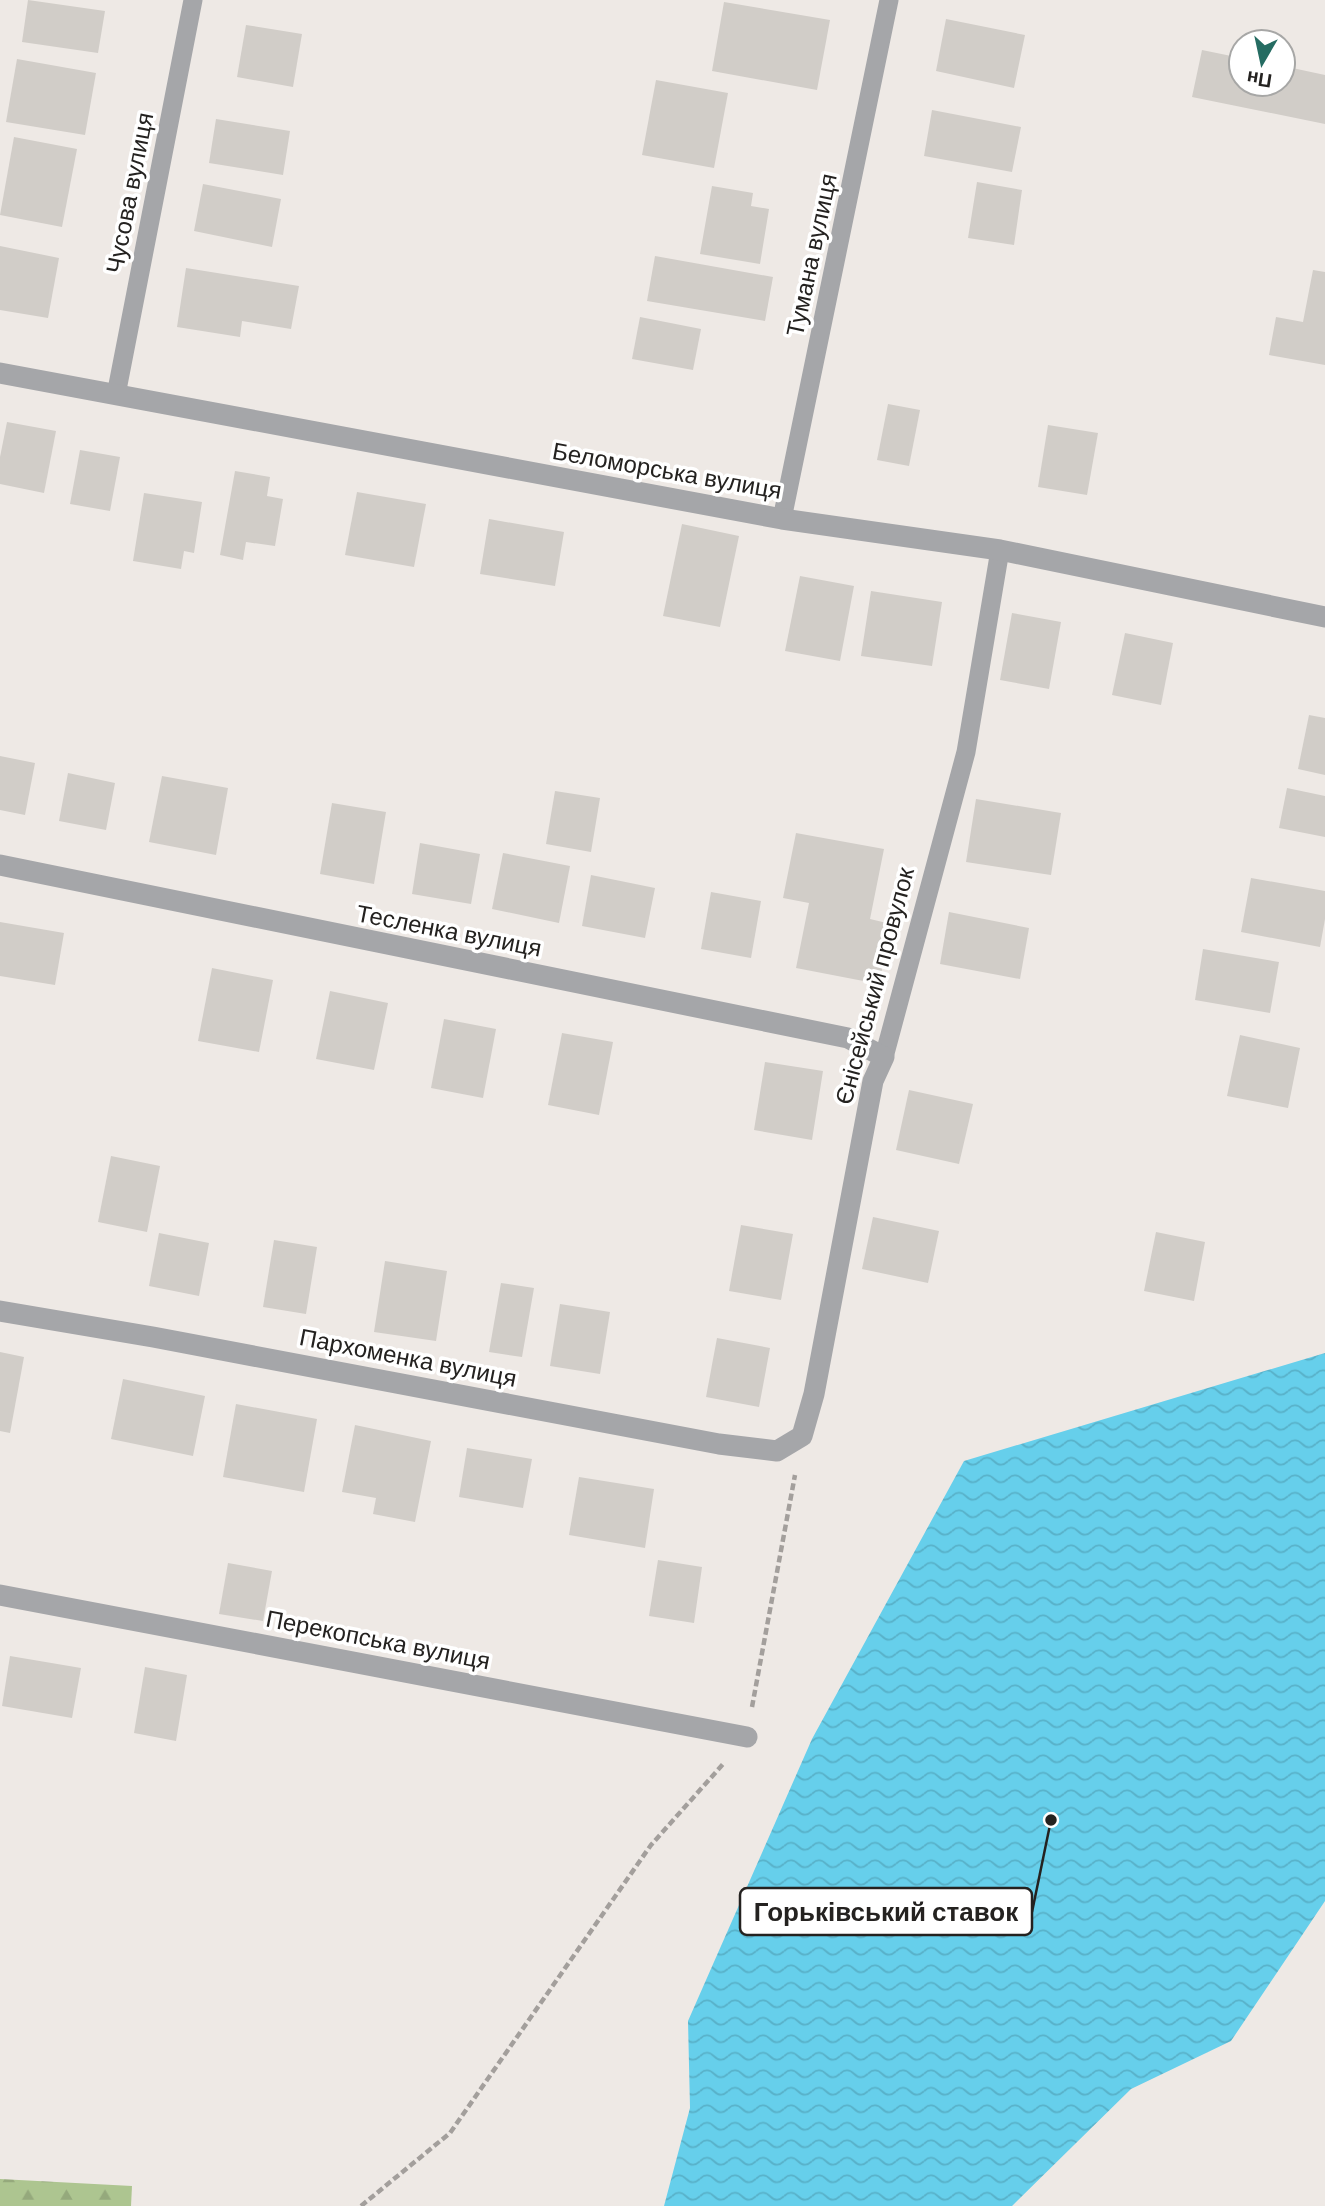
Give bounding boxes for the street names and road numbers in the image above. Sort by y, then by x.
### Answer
street label: Чусова вулиця [99,110,160,276]
street label: Тумана вулиця [779,171,844,339]
street label: Беломорська вулиця [550,435,784,506]
street label: Єнісейський провулок [828,863,921,1108]
street label: Тесленка вулиця [354,897,544,964]
street label: Пархоменка вулиця [297,1321,519,1394]
street label: Перекопська вулиця [263,1603,493,1676]

